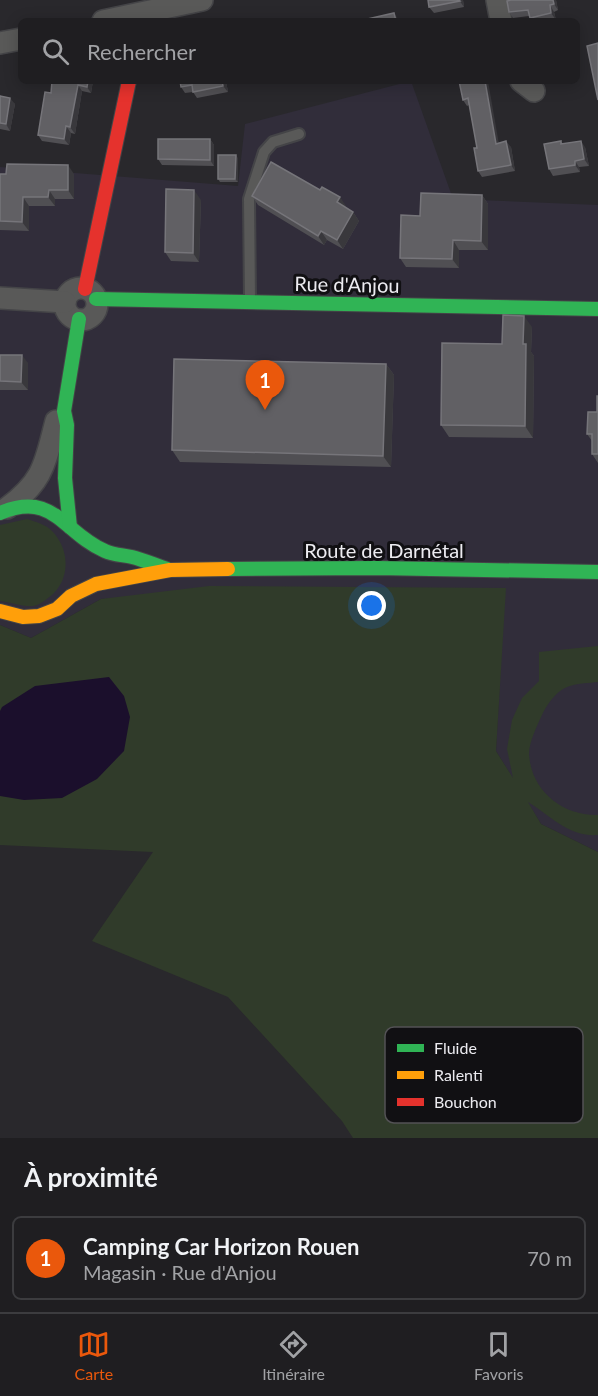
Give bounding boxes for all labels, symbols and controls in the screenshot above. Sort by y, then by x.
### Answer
search box [18,18,580,84]
icon: search [39,35,72,68]
text: Rechercher [87,38,196,65]
street label: Rue d'Anjou [294,271,400,297]
pin: 1 [246,360,284,410]
street label: Route de Darnétal [304,538,464,562]
your location [357,591,386,620]
legend [385,1027,583,1123]
text: Fluide [434,1038,477,1057]
text: Ralenti [434,1065,483,1084]
text: Bouchon [434,1092,497,1111]
text: À proximité [24,1161,158,1193]
text: Camping Car Horizon Rouen [83,1233,359,1260]
text: 1 [40,1246,51,1270]
text: 70 m [527,1246,572,1270]
text: Magasin · Rue d'Anjou [83,1260,277,1284]
tab: Carte [75,1328,113,1383]
tab: Itinéraire [262,1328,325,1383]
tab: Favoris [474,1328,523,1383]

